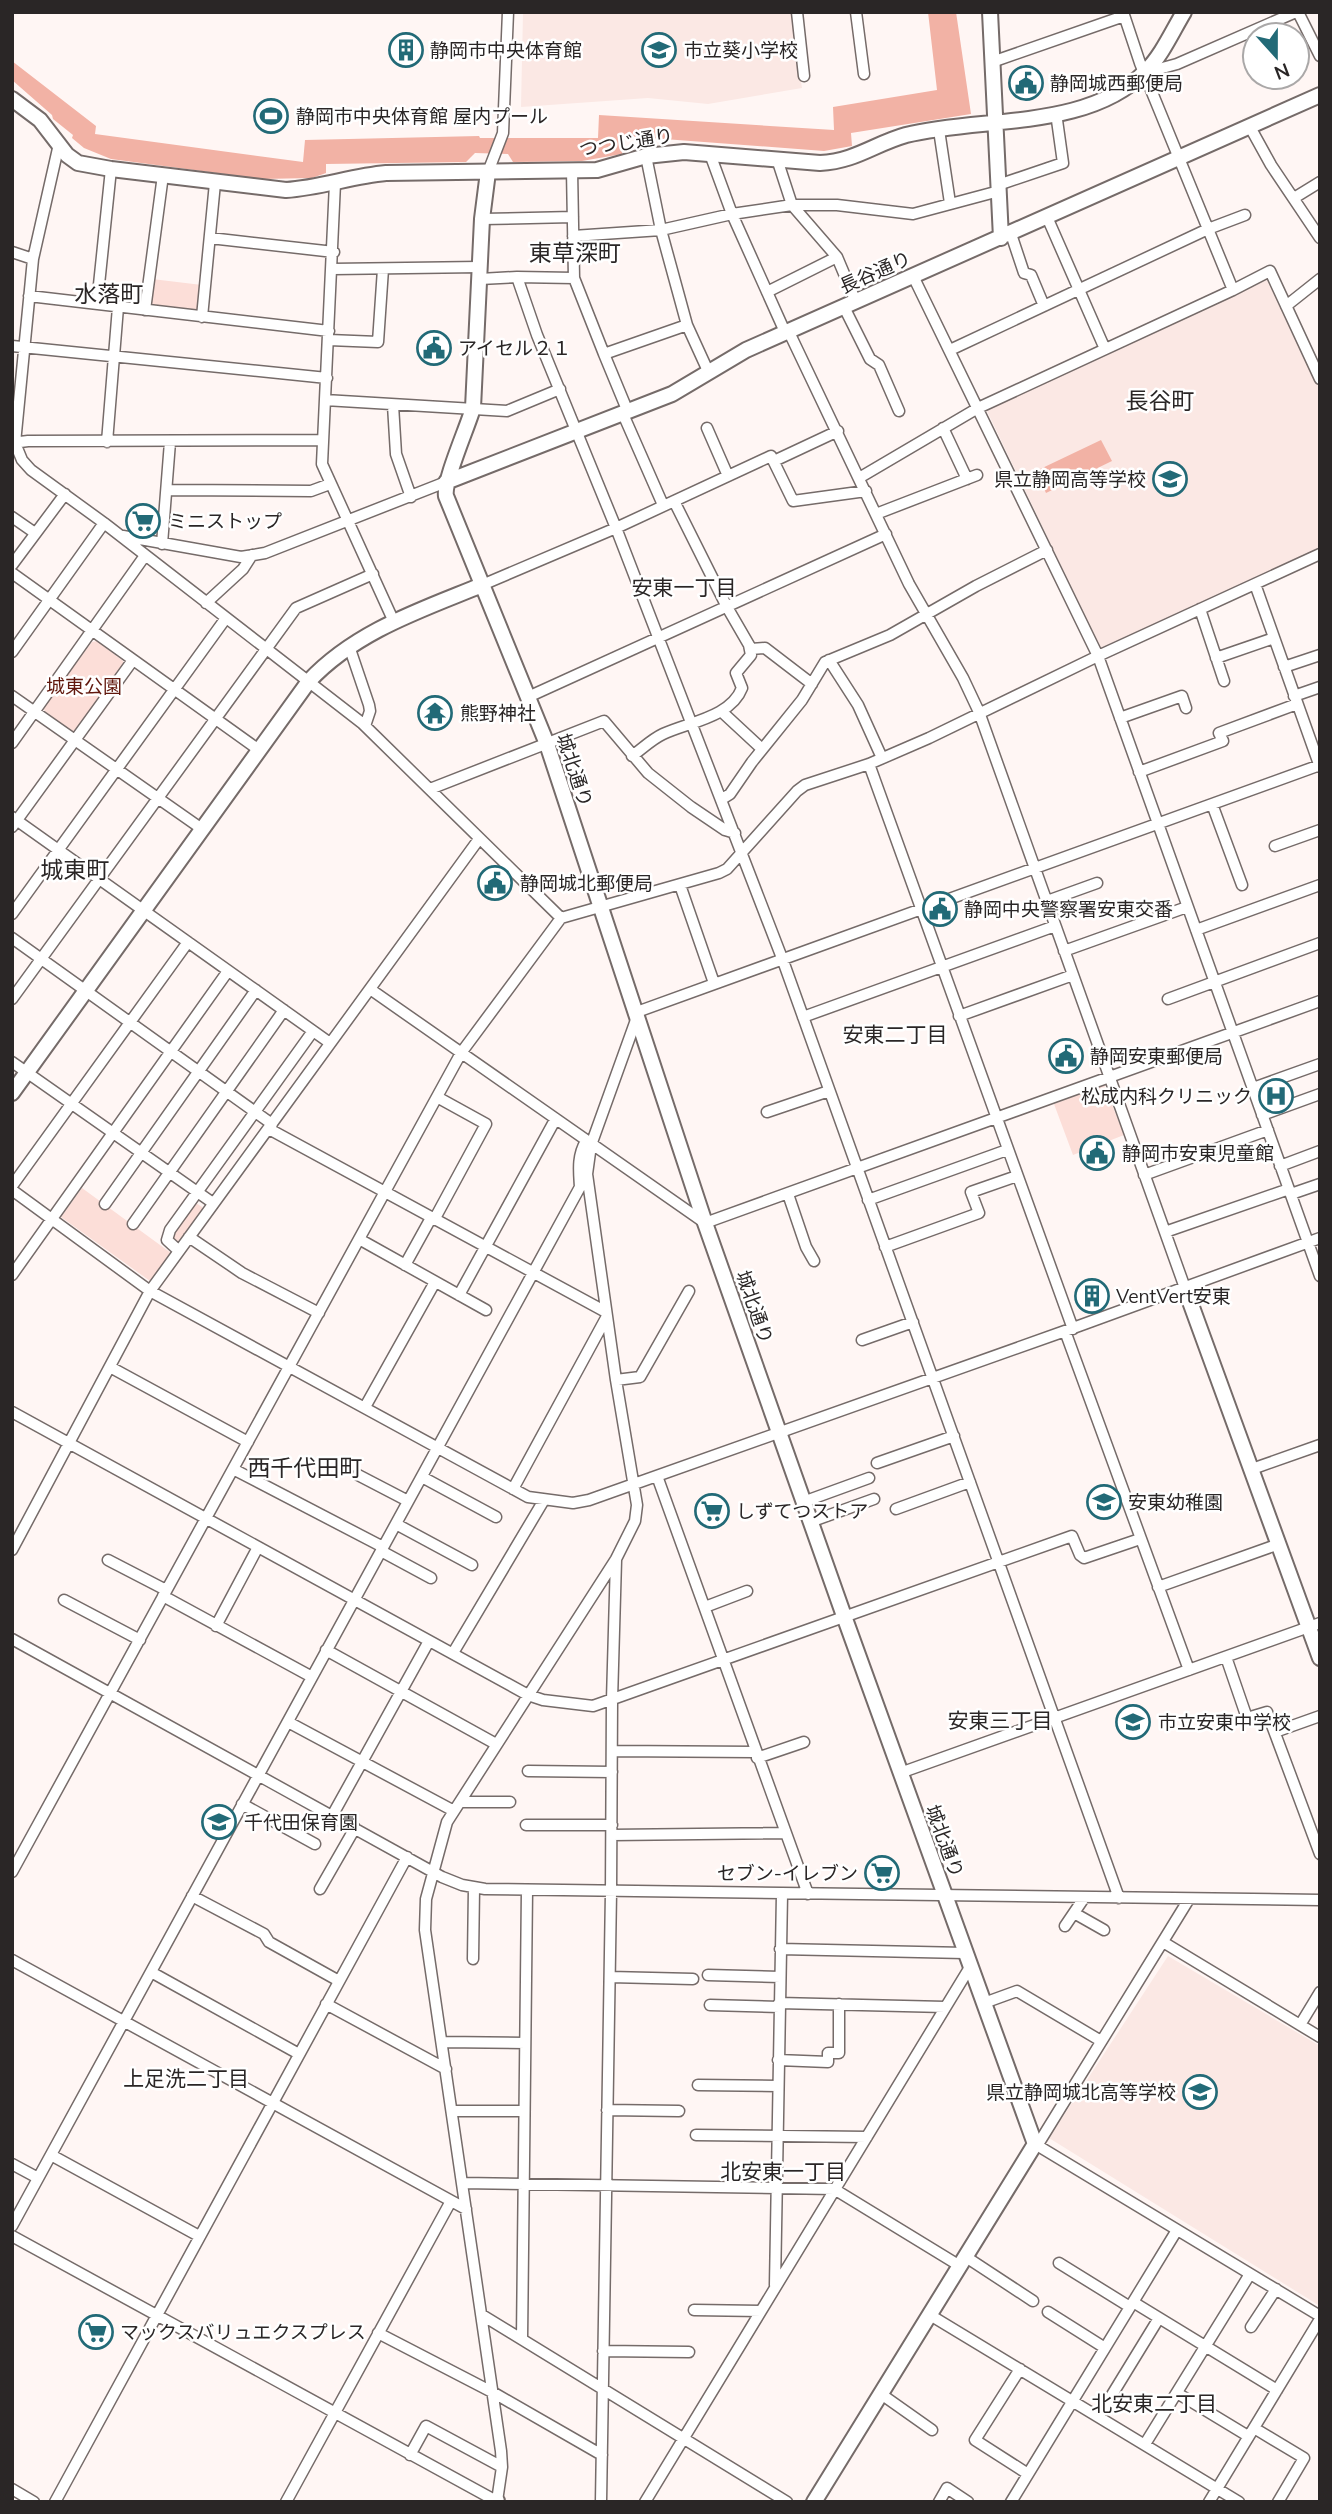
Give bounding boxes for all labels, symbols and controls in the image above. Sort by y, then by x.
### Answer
north arrow [1241,21,1311,91]
building icon: 静岡市中央体育館 [387,31,425,69]
school or university icon: 市立葵小学校 [640,31,678,69]
place label: 静岡市中央体育館 [430,38,582,62]
place label: 市立葵小学校 [684,38,798,62]
text: N [1271,58,1293,86]
public building icon: 静岡城西郵便局 [1007,64,1045,102]
place label: 静岡城西郵便局 [1050,71,1183,95]
sports icon: 静岡市中央体育館 屋内プール [252,97,290,135]
place label: 静岡市中央体育館 屋内プール [296,104,548,128]
street label: つつじ通り [577,123,675,161]
district label: 東草深町 [529,238,621,267]
street label: 長谷通り [835,246,915,298]
district label: 水落町 [75,279,144,308]
public building icon: アイセル２１ [415,329,453,367]
place label: アイセル２１ [458,336,571,360]
district label: 長谷町 [1126,386,1195,415]
school or university icon: 県立静岡高等学校 [1151,460,1189,498]
place label: 県立静岡高等学校 [994,467,1146,491]
supermarket icon: ミニストップ [124,502,162,540]
place label: ミニストップ [168,509,282,533]
district label: 安東一丁目 [632,574,737,600]
park label: 城東公園 [46,674,122,698]
temple icon: 熊野神社 [416,694,454,732]
place label: 熊野神社 [460,701,536,725]
street label: 城北通り [552,730,598,810]
district label: 城東町 [41,855,110,884]
public building icon: 静岡城北郵便局 [476,864,514,902]
place label: 静岡城北郵便局 [520,871,653,895]
public building icon: 静岡中央警察署安東交番 [921,890,959,928]
place label: 静岡中央警察署安東交番 [964,897,1173,921]
district label: 安東二丁目 [843,1021,948,1047]
public building icon: 静岡安東郵便局 [1047,1037,1085,1075]
place label: 静岡安東郵便局 [1090,1044,1223,1068]
hospital icon: 松成内科クリニック [1257,1077,1295,1115]
place label: 松成内科クリニック [1081,1084,1252,1108]
public building icon: 静岡市安東児童館 [1078,1134,1116,1172]
place label: 静岡市安東児童館 [1122,1141,1274,1165]
street label: 城北通り [731,1267,779,1347]
building icon: VentVert安東 [1073,1277,1111,1315]
place label: VentVert安東 [1116,1284,1231,1308]
district label: 西千代田町 [248,1453,363,1482]
school or university icon: 安東幼稚園 [1085,1483,1123,1521]
place label: 安東幼稚園 [1128,1490,1223,1514]
supermarket icon: しずてつストア [693,1492,731,1530]
place label: しずてつストア [736,1499,868,1523]
school or university icon: 市立安東中学校 [1114,1703,1152,1741]
district label: 安東三丁目 [948,1707,1053,1733]
place label: 市立安東中学校 [1158,1710,1291,1734]
street label: 城北通り [921,1801,969,1881]
school or university icon: 千代田保育園 [200,1803,238,1841]
place label: 千代田保育園 [244,1810,358,1834]
supermarket icon: セブン-イレブン [863,1854,901,1892]
place label: セブン-イレブン [717,1861,858,1885]
district label: 上足洗二丁目 [123,2065,249,2091]
school or university icon: 県立静岡城北高等学校 [1181,2073,1219,2111]
place label: 県立静岡城北高等学校 [986,2080,1176,2104]
district label: 北安東一丁目 [720,2158,846,2184]
supermarket icon: マックスバリュエクスプレス [77,2313,115,2351]
place label: マックスバリュエクスプレス [120,2320,366,2344]
district label: 北安東二丁目 [1091,2390,1217,2416]

